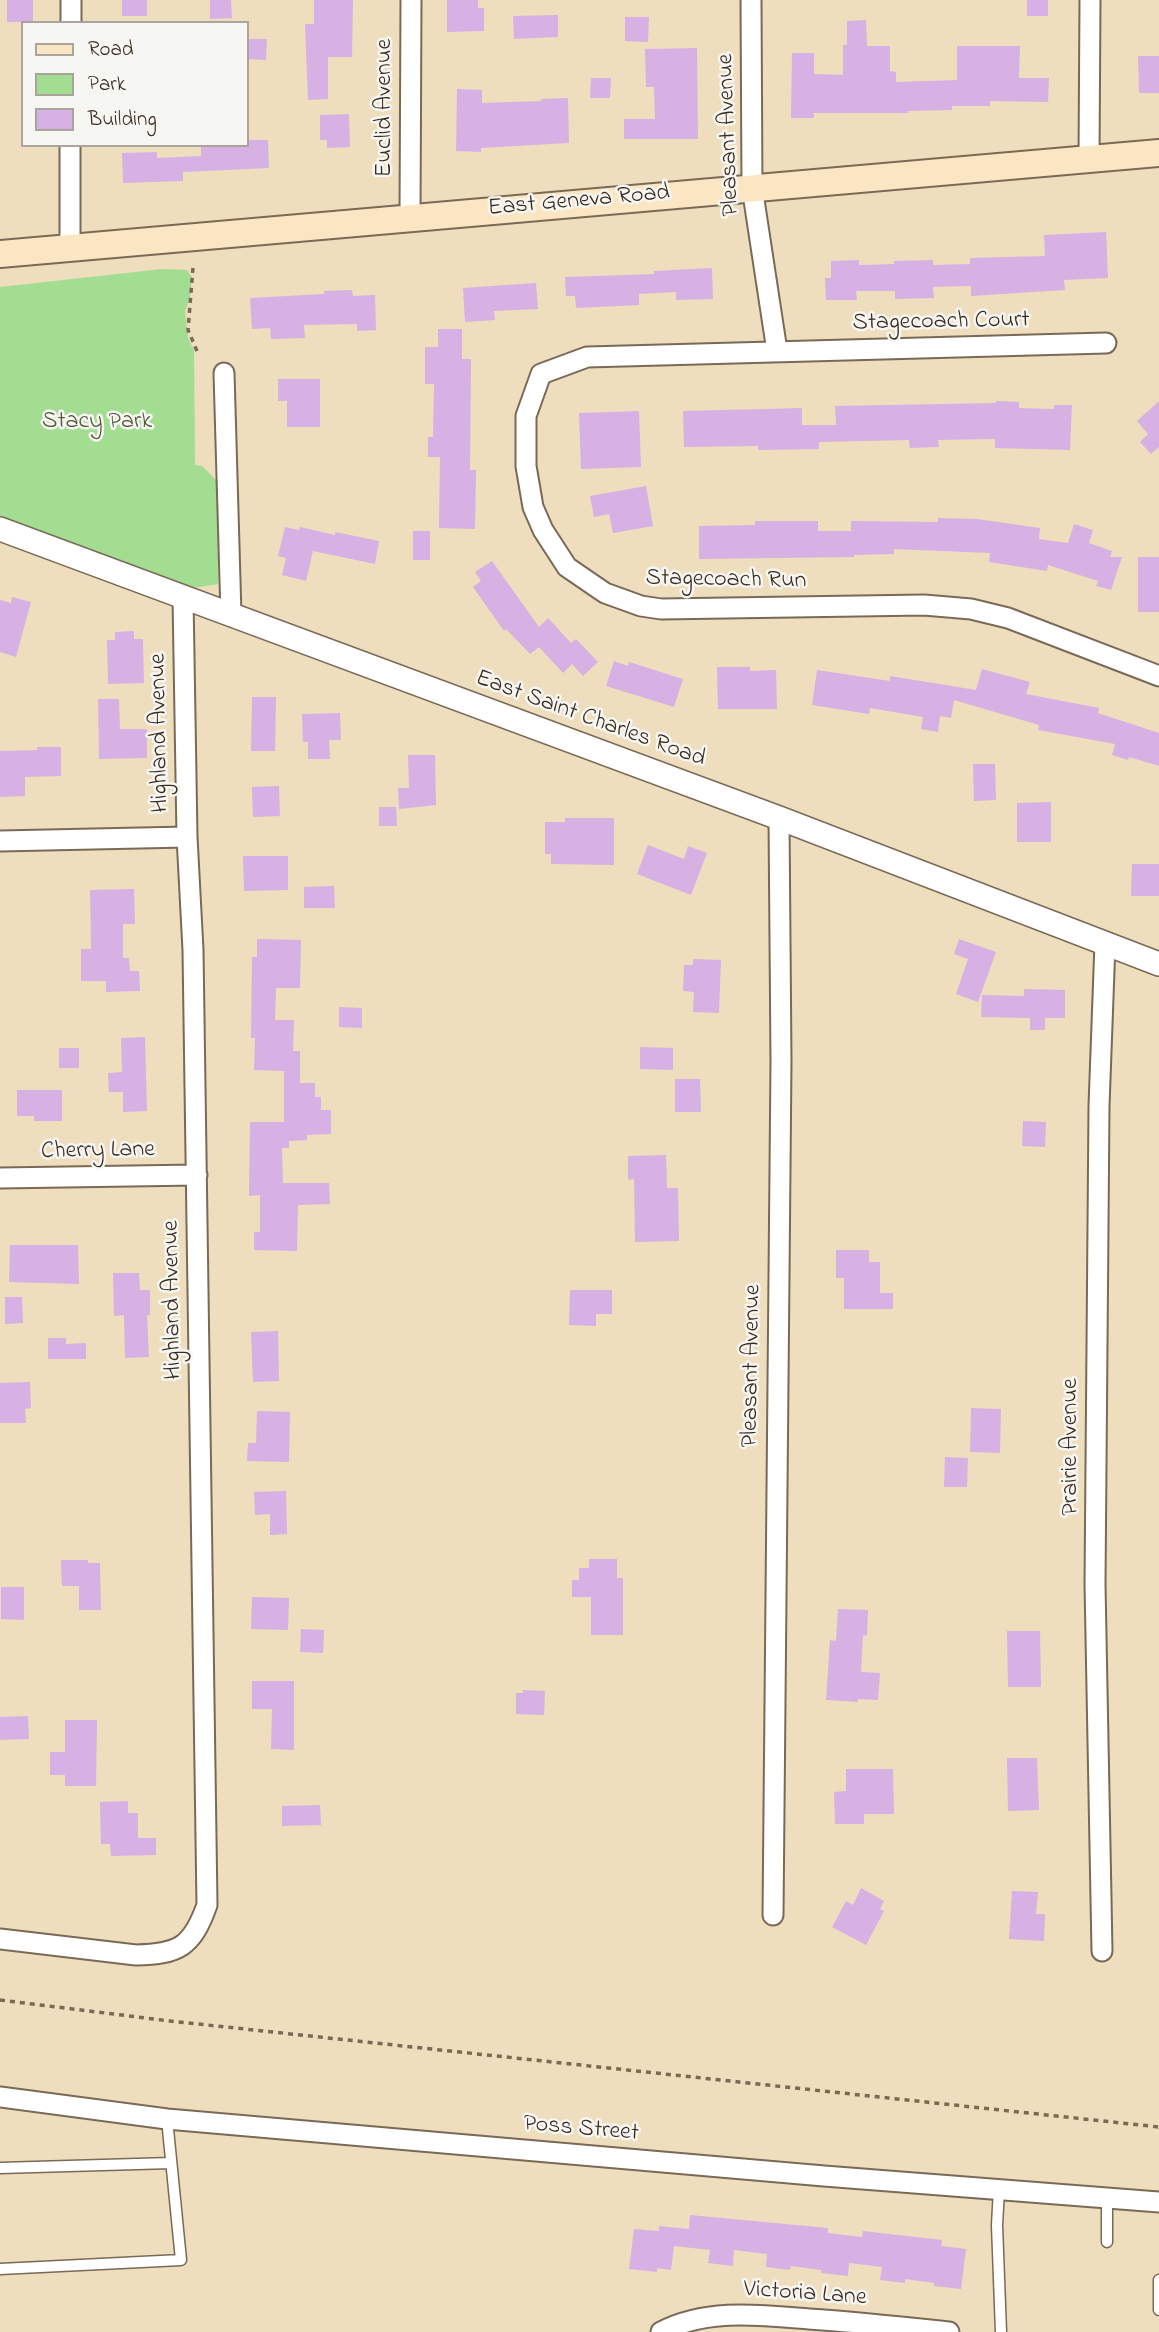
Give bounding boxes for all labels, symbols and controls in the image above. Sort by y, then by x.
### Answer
legend [21,21,248,147]
text: Road [88,35,134,65]
street label: Euclid Avenue [372,39,400,177]
street label: Pleasant Avenue [713,53,747,217]
text: Park [88,70,126,100]
text: Building [88,105,157,135]
street label: East Geneva Road [487,180,671,224]
street label: Stagecoach Court [852,307,1030,339]
park label: Stacy Park [42,409,152,437]
street label: Stagecoach Run [645,565,807,597]
street label: Highland Avenue [145,653,177,813]
street label: East Saint Charles Road [471,665,709,775]
street label: Cherry Lane [41,1137,155,1167]
street label: Highland Avenue [158,1220,190,1380]
street label: Pleasant Avenue [737,1284,769,1448]
street label: Prairie Avenue [1058,1378,1086,1516]
street label: Poss Street [522,2111,640,2149]
street label: Victoria Lane [743,2276,867,2314]

